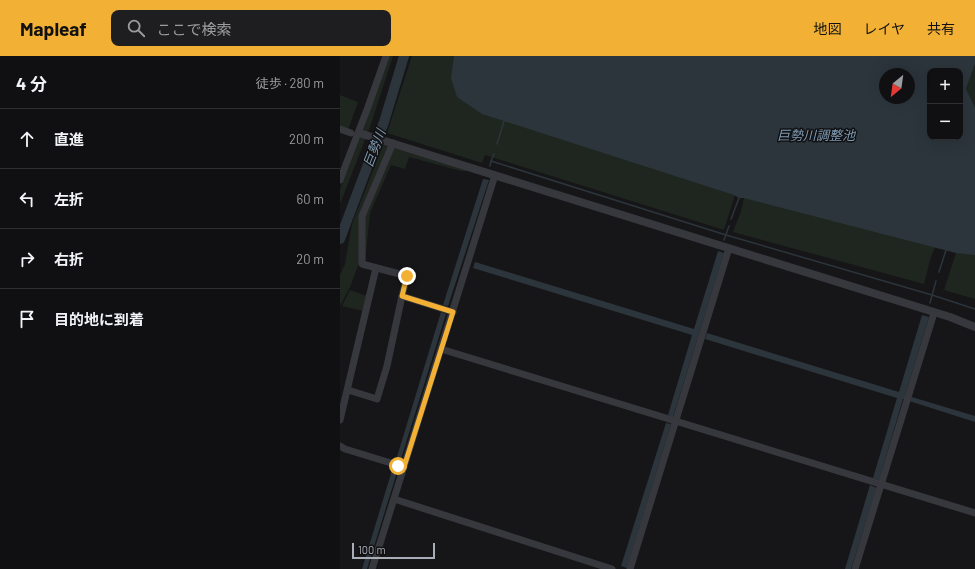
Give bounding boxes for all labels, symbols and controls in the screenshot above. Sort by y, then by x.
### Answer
search box [111,10,391,46]
text: Mapleaf [20,17,87,40]
icon: search [125,17,147,39]
text: ここで検索 [157,20,232,38]
text: 地図 [813,20,841,37]
text: レイヤ [863,20,905,37]
text: 共有 [927,20,955,37]
north arrow [879,68,915,104]
map controls [927,68,963,140]
button: + [927,68,963,104]
text: 4 分 [16,73,47,93]
text: 徒歩 · 280 m [256,75,324,91]
button: − [927,104,963,140]
water label: 巨勢川 [360,125,389,169]
water label: 巨勢川調整池 [777,127,857,143]
icon: ahead [16,128,38,150]
text: 直進 [54,130,84,148]
text: 200 m [289,131,324,147]
icon: left [16,188,38,210]
text: 左折 [54,190,84,208]
text: 60 m [297,191,324,207]
icon: right [16,248,38,270]
text: 右折 [54,250,84,268]
text: 20 m [296,251,324,267]
route end [398,267,416,285]
icon: arrive [16,308,38,330]
text: 目的地に到着 [54,310,144,328]
route start [389,457,407,475]
scale bar [352,541,435,560]
text: 100 m [358,543,386,556]

